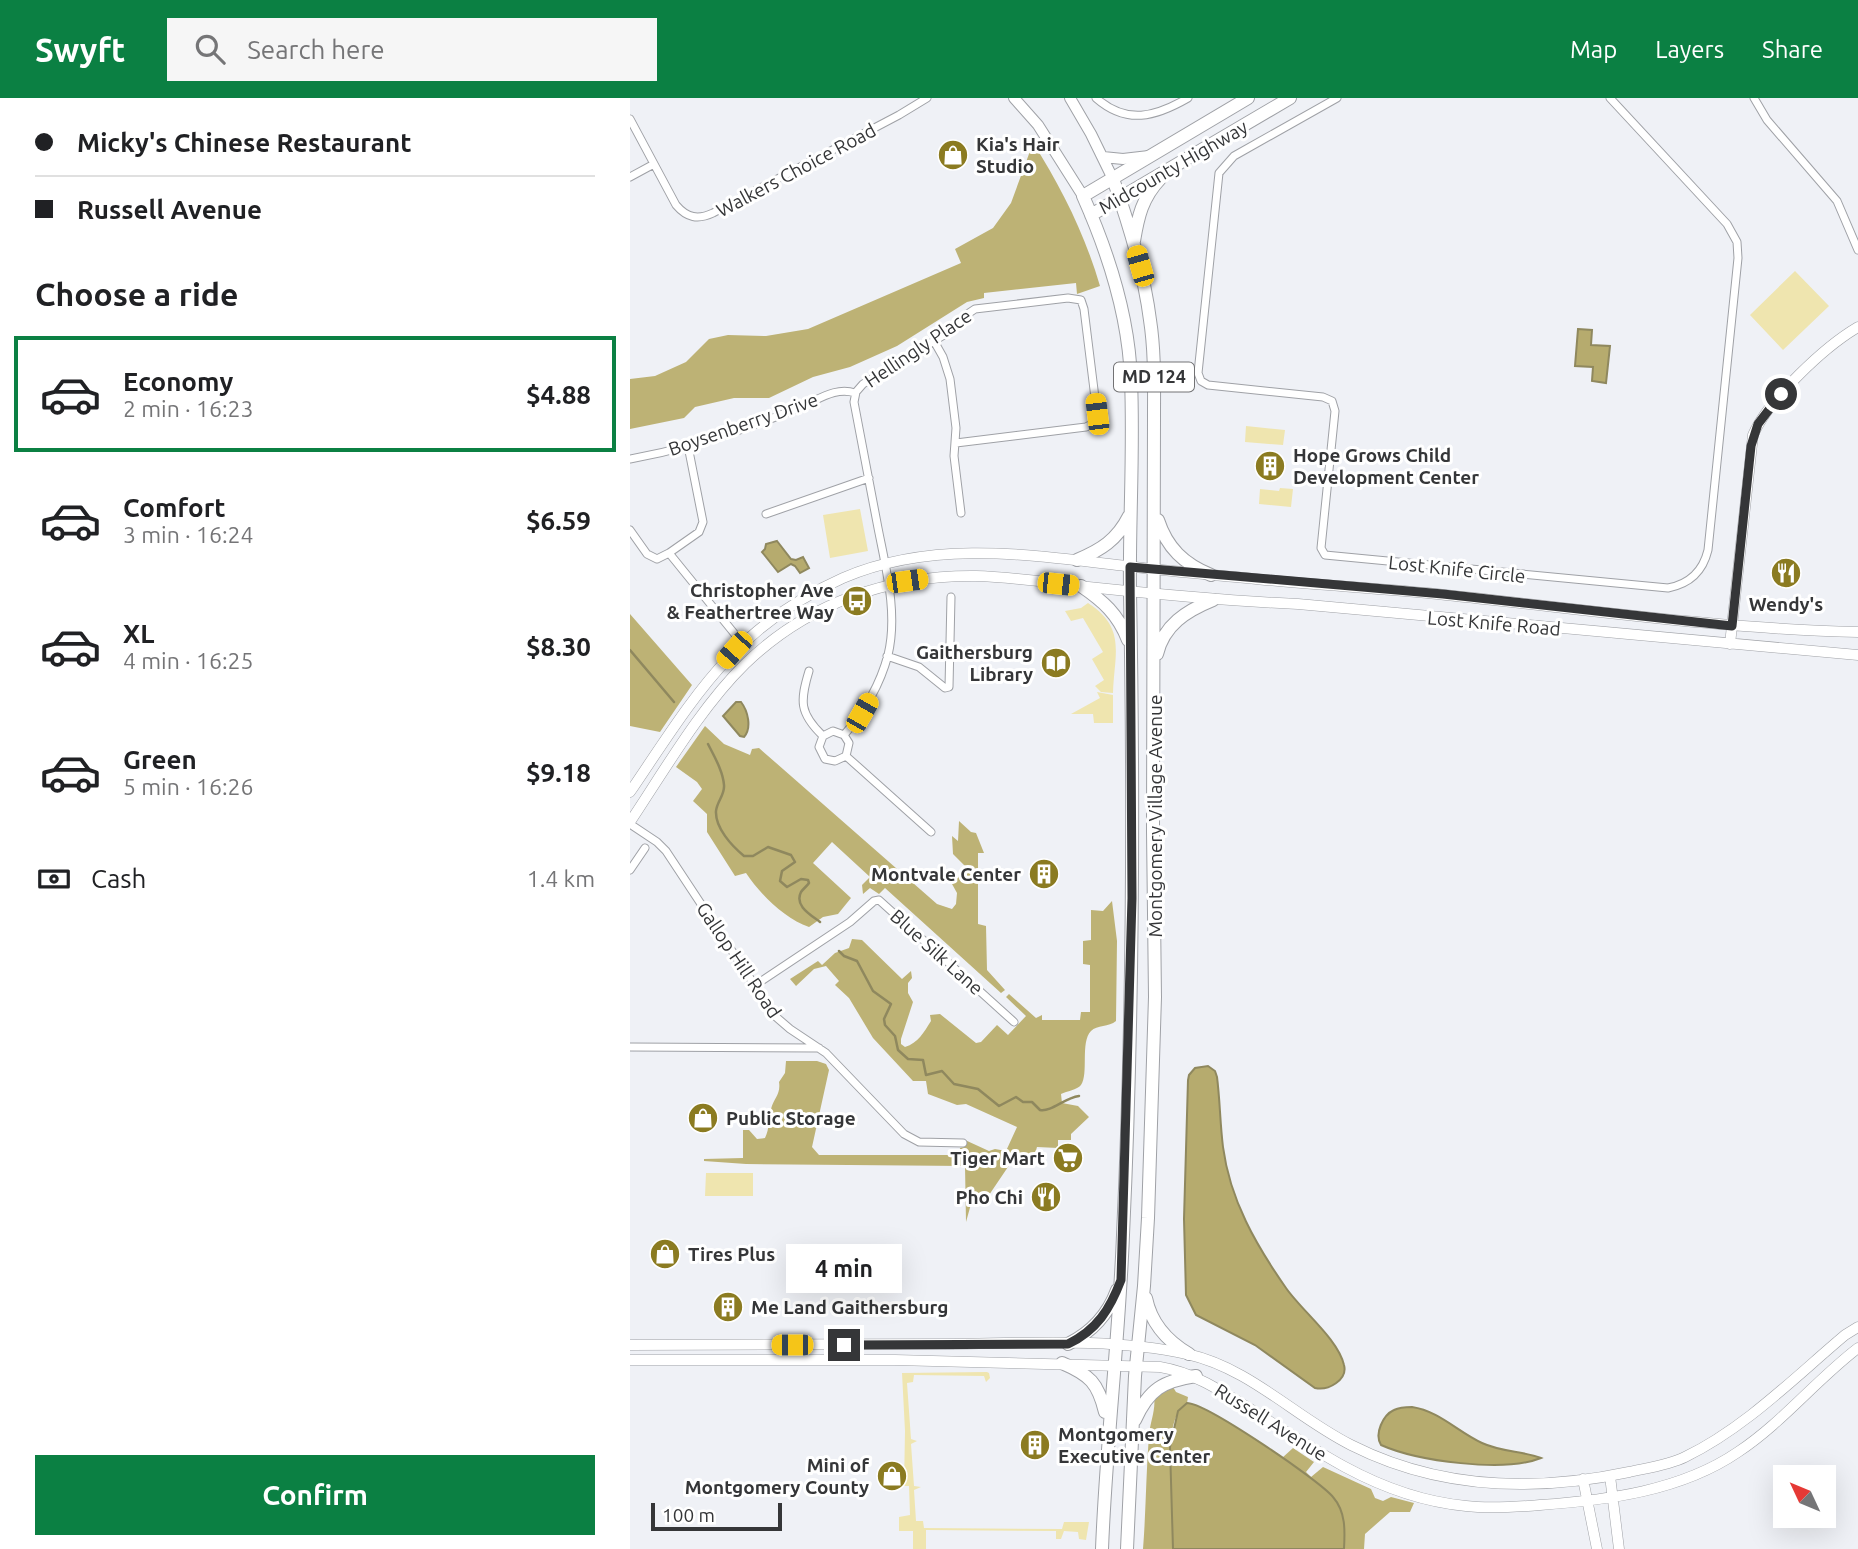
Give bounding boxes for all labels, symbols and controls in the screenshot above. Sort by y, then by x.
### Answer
search box [167,18,657,81]
icon: search [191,30,229,68]
text: Swyft [35,31,125,68]
text: Search here [247,35,385,64]
text: Map [1570,36,1617,63]
text: Layers [1655,36,1724,63]
text: Share [1762,36,1823,63]
street label: Midcounty Highway [1095,115,1251,219]
street label: Walkers Choice Road [713,119,879,221]
text: Micky's Chinese Restaurant [77,128,411,157]
place label: Kia's Hair Studio [976,133,1060,177]
shop icon: Kia's Hair Studio [936,138,970,172]
text: Russell Avenue [77,195,262,224]
car [1125,243,1156,289]
text: Choose a ride [35,276,238,312]
street label: Hellingly Place [860,304,976,392]
road number: MD 124 [1114,362,1194,391]
icon: car [39,363,102,426]
text: Economy [123,367,233,396]
route start [1765,378,1797,410]
text: $4.88 [526,380,591,409]
street label: Boysenberry Drive [665,388,821,460]
car [1085,392,1110,436]
text: 2 min · 16:23 [123,396,254,421]
place label: Hope Grows Child Development Center [1293,444,1479,488]
building icon: Hope Grows Child Development Center [1253,449,1287,483]
icon: car [39,489,102,552]
text: Comfort [123,493,226,522]
text: $6.59 [526,506,591,535]
text: 3 min · 16:24 [123,522,254,547]
street label: Lost Knife Circle [1387,551,1527,587]
restaurant icon: Wendy's [1769,556,1803,590]
car [885,568,930,594]
car [1037,571,1080,597]
place label: Christopher Ave & Feathertree Way [667,579,834,623]
bus stop icon: Christopher Ave & Feathertree Way [840,584,874,618]
place label: Wendy's [1749,593,1823,615]
street label: Lost Knife Road [1426,606,1562,640]
icon: car [39,615,102,678]
text: XL [123,619,154,648]
car [713,627,756,673]
text: $8.30 [526,632,591,661]
place label: Gaithersburg Library [916,641,1033,685]
library icon: Gaithersburg Library [1039,646,1073,680]
text: 4 min · 16:25 [123,648,254,673]
car [843,690,882,736]
street label: Montgomery Village Avenue [1144,695,1166,937]
icon: car [39,741,102,804]
text: Green [123,745,197,774]
text: $9.18 [526,758,591,787]
text: 5 min · 16:26 [123,774,254,799]
building icon: Montvale Center [1027,857,1061,891]
icon: cash [35,860,73,898]
place label: Montvale Center [871,863,1021,885]
text: Cash [91,864,146,893]
text: 1.4 km [527,866,595,891]
street label: Gallop Hill Road [692,898,786,1022]
street label: Blue Silk Lane [886,905,988,999]
shop icon: Public Storage [686,1101,720,1135]
place label: Public Storage [726,1107,856,1129]
supermarket icon: Tiger Mart [1051,1141,1085,1175]
place label: Tiger Mart [950,1147,1045,1169]
restaurant icon: Pho Chi [1029,1180,1063,1214]
place label: Pho Chi [955,1186,1023,1208]
shop icon: Tires Plus [648,1237,682,1271]
place label: Tires Plus [688,1243,775,1265]
callout: 4 min [786,1244,902,1292]
text: 4 min [815,1256,873,1281]
building icon: Me Land Gaithersburg [711,1290,745,1324]
place label: Me Land Gaithersburg [751,1296,948,1318]
route end [828,1329,860,1361]
car [772,1335,814,1356]
street label: Russell Avenue [1211,1379,1331,1465]
place label: Montgomery Executive Center [1058,1423,1210,1467]
building icon: Montgomery Executive Center [1018,1428,1052,1462]
place label: Mini of Montgomery County [685,1454,869,1498]
button: Confirm [35,1455,595,1535]
shop icon: Mini of Montgomery County [875,1459,909,1493]
north arrow [1773,1465,1836,1528]
map controls [1773,1465,1836,1528]
scale bar [651,1500,782,1532]
text: 100 m [662,1504,715,1526]

